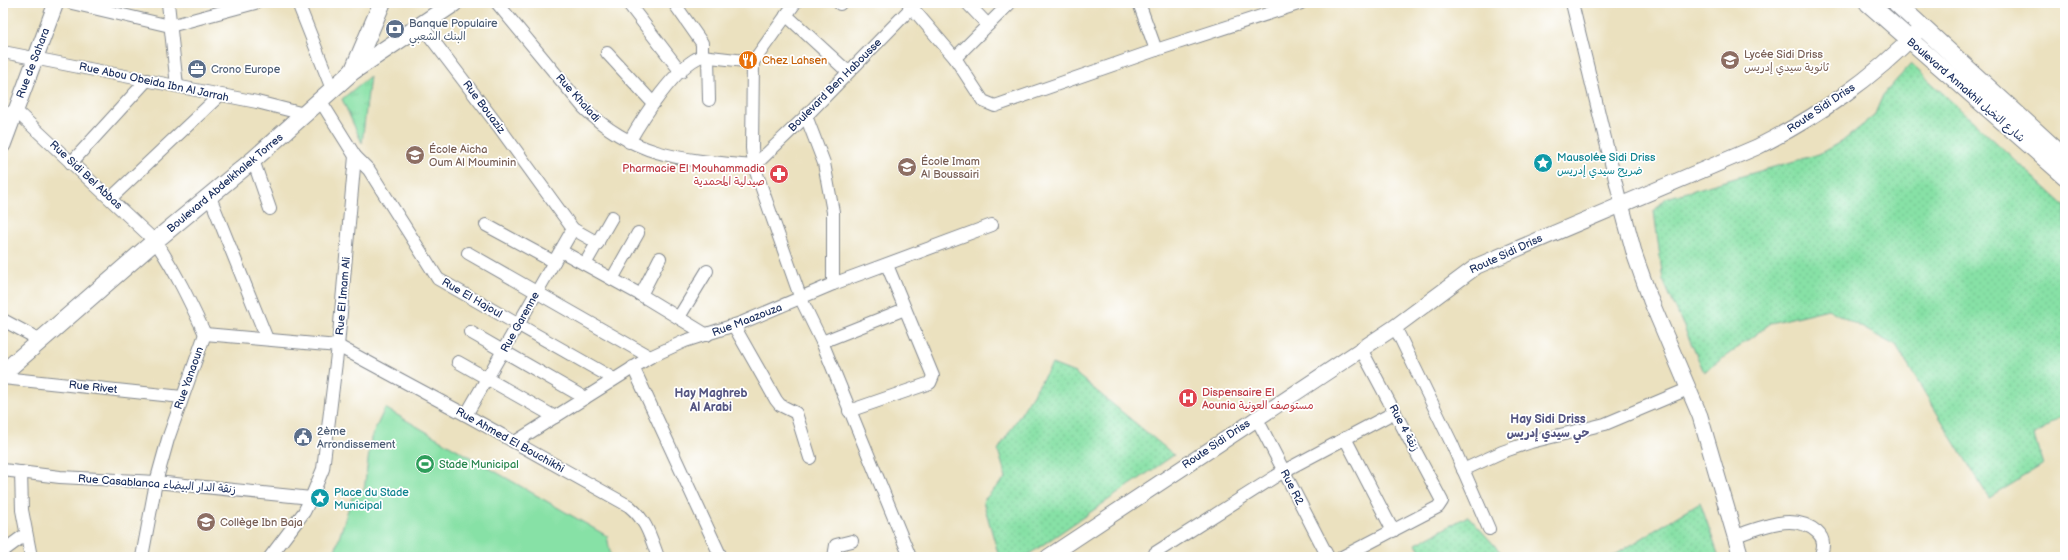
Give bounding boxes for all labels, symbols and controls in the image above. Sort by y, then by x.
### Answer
place label: Banque Populaire البنك الشعبي [409,17,498,47]
bank icon: Banque Populaire البنك الشعبي [384,18,406,40]
street label: Rue de Sahara [14,26,52,100]
street label: Boulevard Ben Habousse [786,35,885,134]
street label: Boulevard Annakhil شارع النخيل [1903,35,2028,146]
place label: Lycée Sidi Driss ثانوية سيدي إدريس [1744,48,1830,76]
restaurant icon: Chez Lahsen [737,49,759,71]
school or university icon: Lycée Sidi Driss ثانوية سيدي إدريس [1719,49,1741,71]
place label: Chez Lahsen [762,54,827,67]
office icon: Crono Europe [186,58,208,80]
street label: Rue Abou Obeida Ibn Al Jarrah [78,60,230,104]
place label: Crono Europe [211,63,281,76]
street label: Rue Khaladi [553,71,603,125]
street label: Rue Bouaziz [460,78,508,136]
street label: Route Sidi Driss [1785,80,1858,135]
street label: Boulevard Abdelkhalek Torres [164,130,286,235]
street label: Rue Sidi Bel Abbas [47,138,125,212]
place label: École Aicha Oum Al Mouminin [429,142,516,169]
school or university icon: École Aicha Oum Al Mouminin [404,144,426,166]
place label: Mausolée Sidi Driss ضريح سيدي إدريس [1557,151,1656,179]
place icon: Mausolée Sidi Driss ضريح سيدي إدريس [1532,152,1554,174]
place label: École Imam Al Boussairi [921,154,980,181]
school or university icon: École Imam Al Boussairi [896,156,918,178]
place label: Pharmacie El Mouhammadia صيدلية المحمدية [622,162,765,188]
pharmacy icon: Pharmacie El Mouhammadia صيدلية المحمدية [768,163,790,185]
street label: Route Sidi Driss [1467,231,1545,277]
street label: Rue El Imam Ali [333,256,353,336]
street label: Rue El Hajoul [439,275,505,321]
street label: Rue Garenne [498,289,542,355]
street label: Rue Maazouza [710,301,784,339]
street label: Rue Yanaoun [172,345,206,411]
street label: Rue Rivet [68,378,118,396]
district label: Hay Maghreb Al Arabi [674,386,748,415]
place label: Dispensaire El Aounia مستوصف العونية [1202,386,1314,413]
hospital icon: Dispensaire El Aounia مستوصف العونية [1177,387,1199,409]
street label: Rue 4 زنقة [1386,402,1422,454]
street label: Rue Ahmed El Bouchikhi [453,405,567,475]
district label: Hay Sidi Driss حي سيدي إدريس [1507,412,1589,444]
street label: Route Sidi Driss [1180,416,1253,471]
place label: 2ème Arrondissement [317,425,396,451]
public building icon: 2ème Arrondissement [292,426,314,448]
sports icon: Stade Municipal [414,453,436,475]
place label: Stade Municipal [439,458,519,471]
street label: Rue R2 [1278,467,1307,507]
street label: Rue Casablanca زنقة الدار البيضاء [77,472,236,497]
place label: Place du Stade Municipal [334,486,409,512]
place icon: Place du Stade Municipal [309,487,331,509]
school or university icon: Collège Ibn Baja [195,511,217,533]
place label: Collège Ibn Baja [220,516,303,529]

